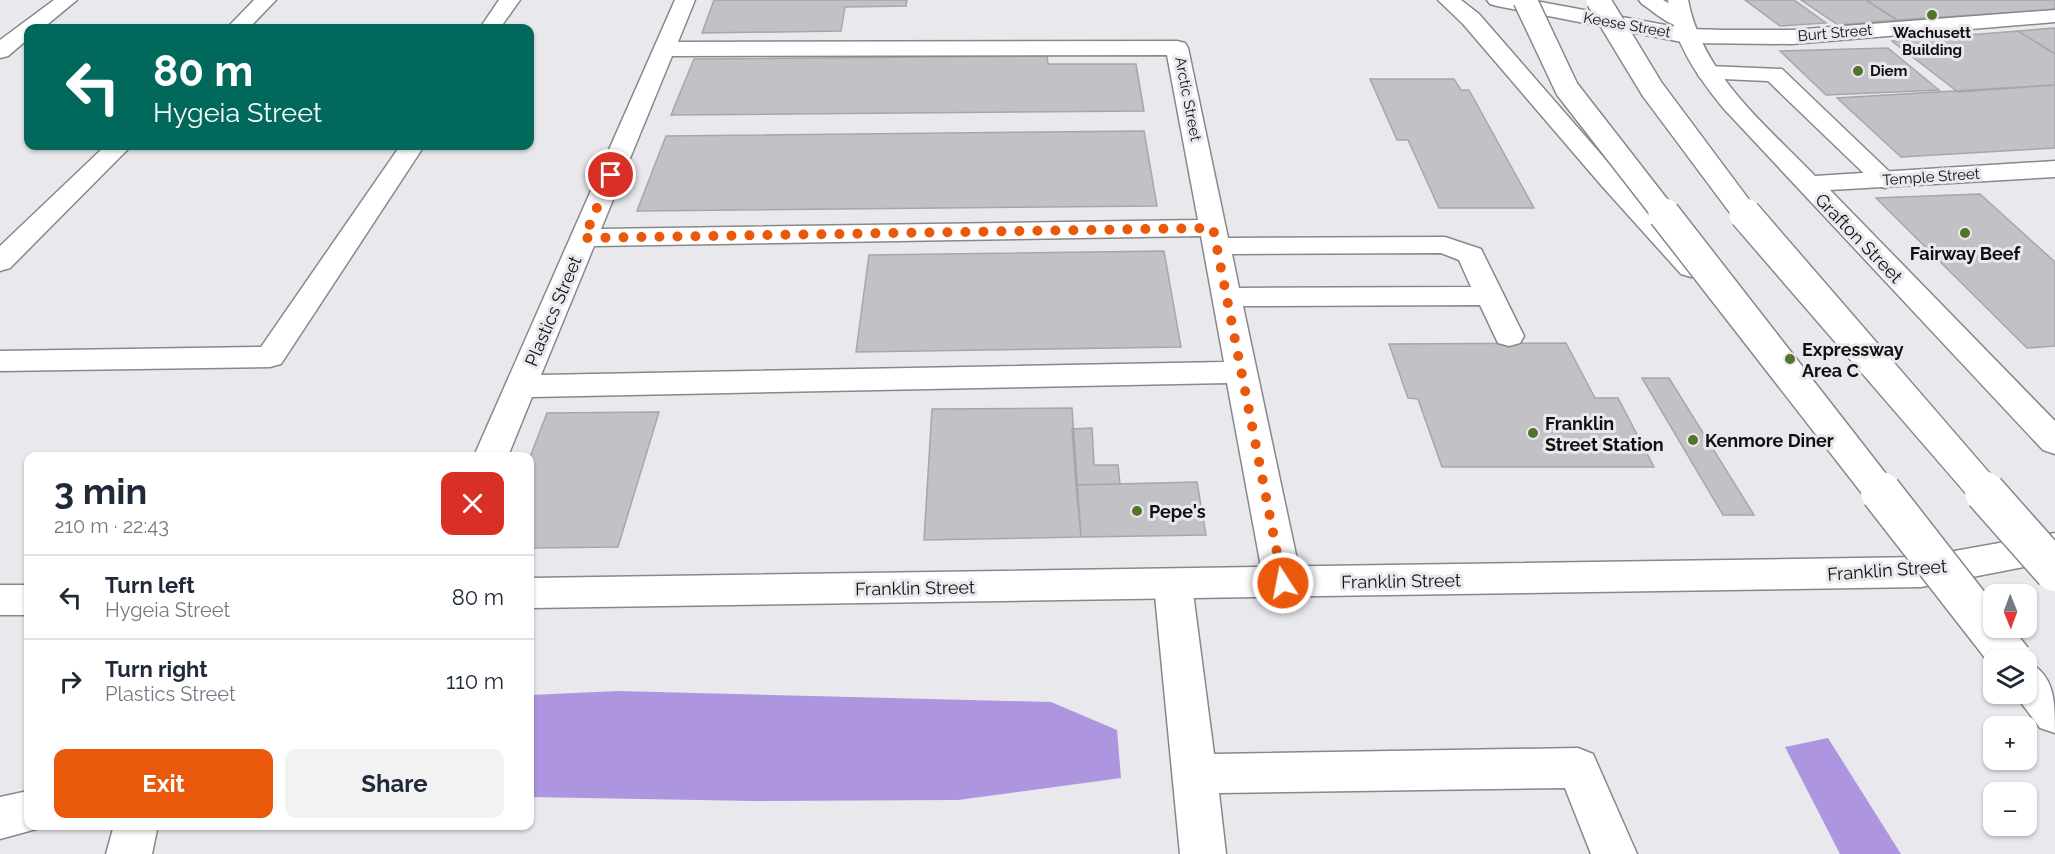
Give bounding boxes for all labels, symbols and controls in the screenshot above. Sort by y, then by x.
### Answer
street label: Keese Street [1582,8,1672,42]
marker: Wachusett Building [1925,8,1939,22]
street label: Burt Street [1797,21,1873,45]
place label: Wachusett Building [1893,24,1971,59]
text: 80 m [153,47,253,96]
icon: left [54,48,132,126]
street label: Arctic Street [1171,55,1205,143]
place label: Diem [1870,62,1908,80]
marker: Diem [1851,64,1865,78]
text: Hygeia Street [153,97,322,128]
pin [585,149,636,200]
icon: arrive [594,158,627,191]
street label: Temple Street [1882,165,1980,189]
street label: Grafton Street [1811,189,1907,287]
marker: Fairway Beef [1958,226,1972,240]
place label: Fairway Beef [1910,243,2022,264]
street label: Plastics Street [520,253,586,369]
place label: Expressway Area C [1802,339,1904,381]
marker: Expressway Area C [1783,352,1797,366]
place label: Franklin Street Station [1545,413,1664,455]
marker: Franklin Street Station [1526,426,1540,440]
place label: Kenmore Diner [1705,430,1834,451]
marker: Kenmore Diner [1686,433,1700,447]
text: 3 min [54,470,147,512]
button: close [441,472,504,535]
place label: Pepe's [1149,501,1206,522]
marker: Pepe's [1130,504,1144,518]
text: 210 m · 22:43 [54,514,169,538]
position arrow [1251,551,1315,615]
street label: Franklin Street [1826,555,1948,585]
street label: Franklin Street [1341,569,1461,593]
text: Turn left [105,572,195,598]
street label: Franklin Street [855,576,975,600]
icon: left [54,581,87,614]
text: 80 m [452,584,504,610]
north arrow [1983,584,2037,638]
map controls [1983,584,2037,836]
text: Hygeia Street [105,598,230,622]
button: layers [1983,650,2037,704]
text: Turn right [105,656,208,682]
icon: right [54,665,87,698]
text: 110 m [446,668,504,694]
text: Plastics Street [105,682,236,706]
button: + [1983,716,2037,770]
button: Exit [54,749,273,818]
button: Share [285,749,504,818]
button: − [1983,782,2037,836]

